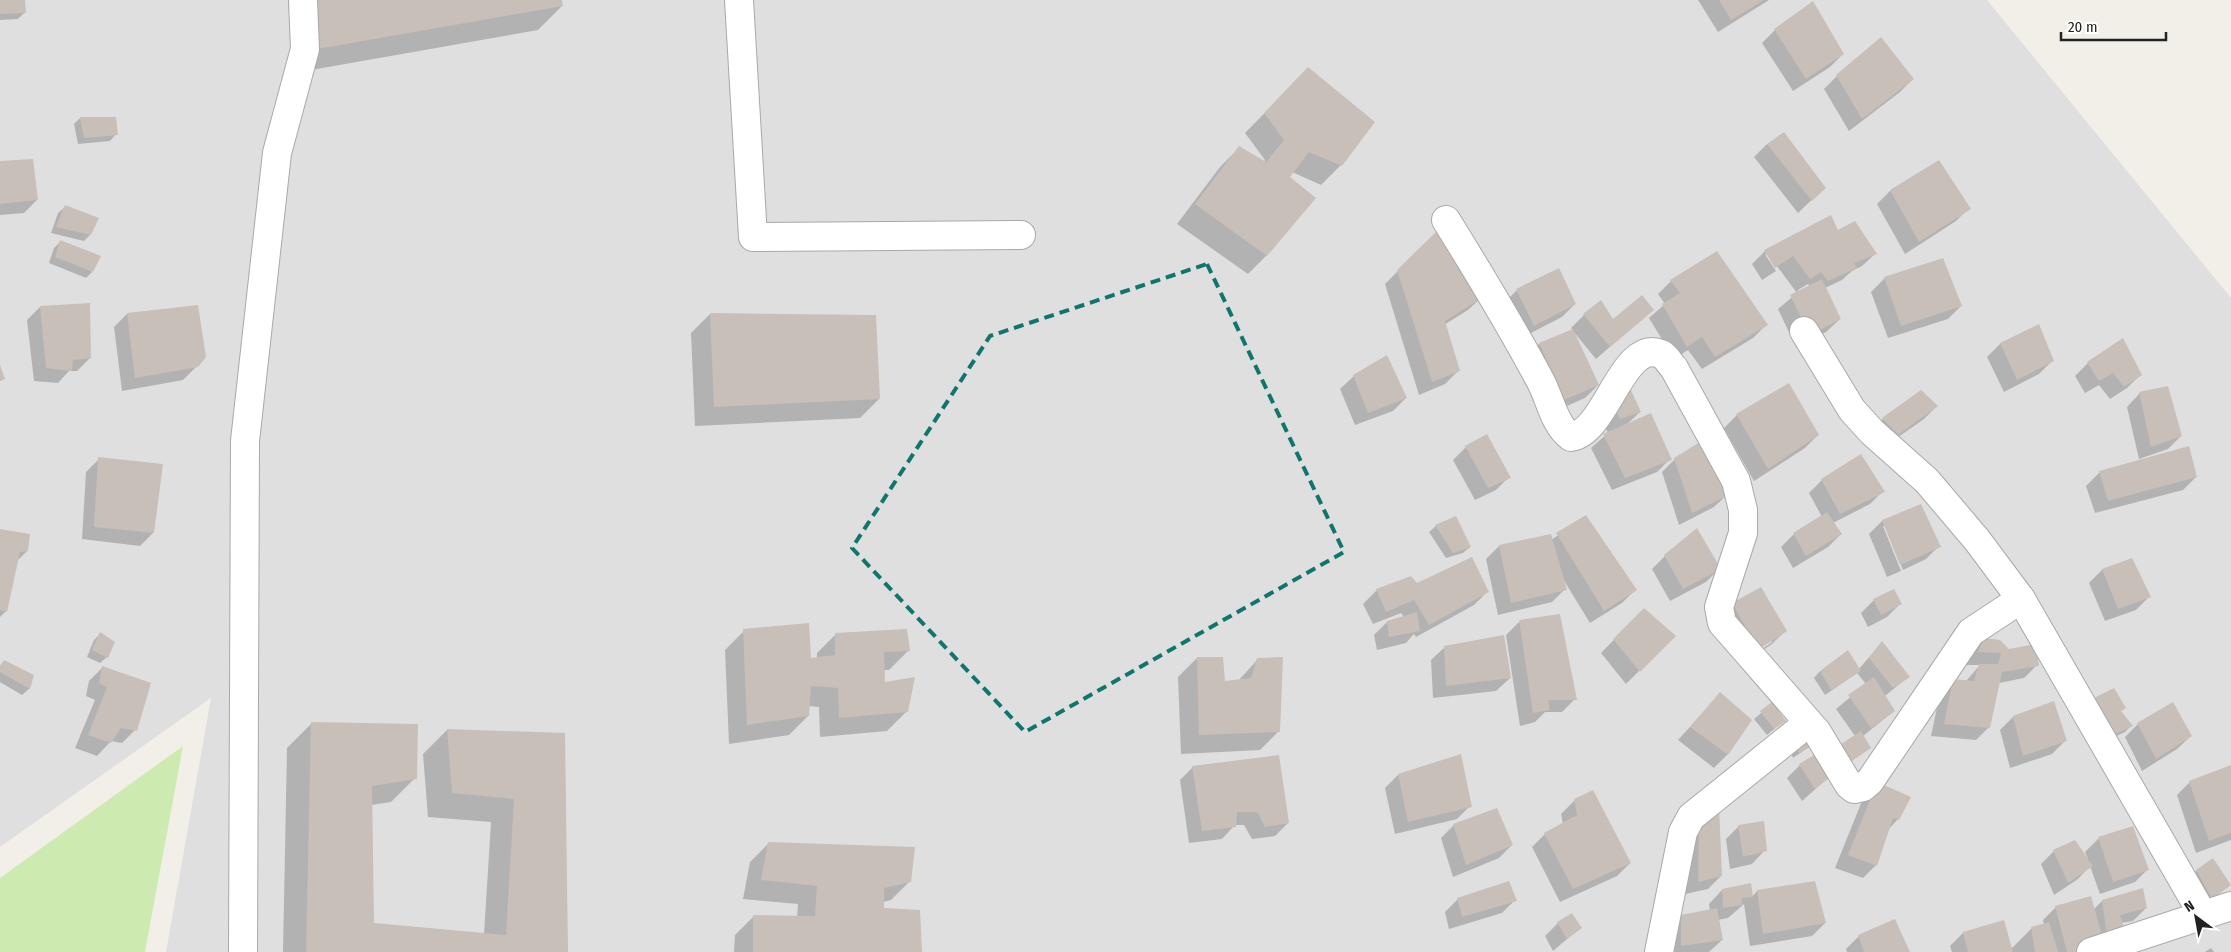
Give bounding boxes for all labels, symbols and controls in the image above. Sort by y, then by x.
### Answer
scale bar [2061,10,2166,42]
text: 20 m [2068,18,2098,36]
north arrow [2171,892,2221,942]
text: N [2181,897,2197,916]

